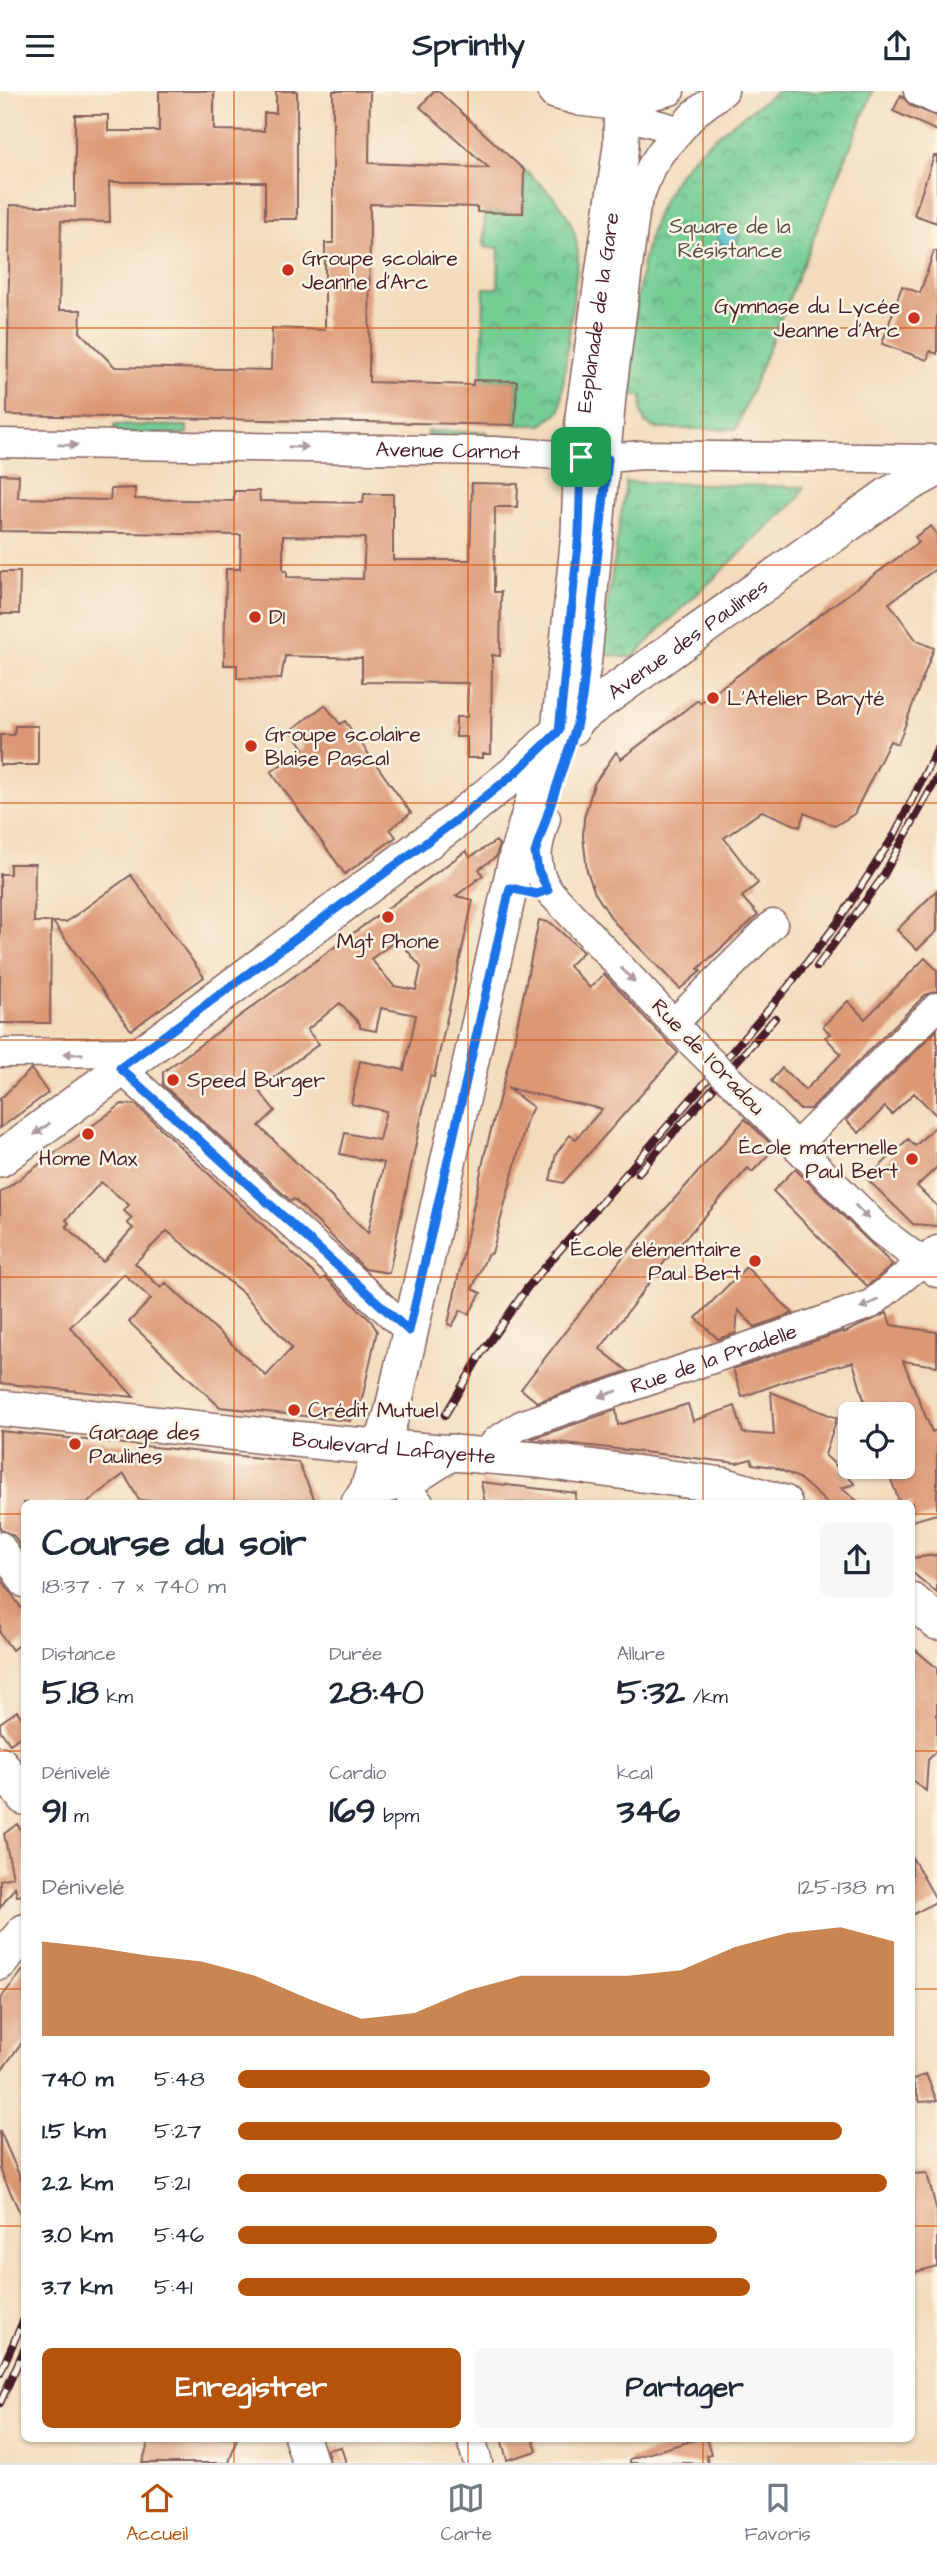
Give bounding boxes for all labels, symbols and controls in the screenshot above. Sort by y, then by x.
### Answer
text: Sprintly [412,23,525,68]
icon: menu [21,27,59,65]
icon: share [878,27,916,65]
street label: Esplanade de la Gare [569,211,626,414]
park label: Square de la Résistance [669,212,791,265]
place label: Groupe scolaire Jeanne d'Arc [302,244,458,297]
marker: Groupe scolaire Jeanne d'Arc [280,262,296,278]
place label: Gymnase du Lycée Jeanne d'Arc [714,292,900,345]
marker: Gymnase du Lycée Jeanne d'Arc [906,310,922,326]
pin [551,427,611,487]
street label: Avenue Carnot [375,435,522,467]
icon: arrive [562,438,600,476]
one-way arrow [57,439,79,450]
one-way arrow [287,442,309,453]
street label: Avenue des Paulines [602,571,774,706]
place label: D1 [269,603,286,632]
marker: D1 [247,609,263,625]
place label: L'Atelier Baryté [727,684,885,715]
marker: L'Atelier Baryté [705,690,721,706]
place label: Groupe scolaire Blaise Pascal [265,720,421,773]
marker: Groupe scolaire Blaise Pascal [243,738,259,754]
marker: Mgt Phone [380,909,396,925]
place label: Mgt Phone [337,927,439,958]
one-way arrow [620,966,637,983]
street label: Rue de l'Oradou [645,992,772,1122]
one-way arrow [61,1048,83,1060]
place label: Speed Burger [187,1066,325,1097]
marker: Speed Burger [165,1072,181,1088]
one-way arrow [33,1122,51,1137]
marker: Home Max [80,1126,96,1142]
place label: École maternelle Paul Bert [739,1133,899,1186]
place label: Home Max [39,1144,137,1173]
marker: École maternelle Paul Bert [904,1151,920,1167]
one-way arrow [853,1203,870,1220]
place label: École élémentaire Paul Bert [571,1235,742,1288]
marker: École élémentaire Paul Bert [747,1253,763,1269]
one-way arrow [859,1298,879,1309]
street label: Rue de la Pradelle [626,1316,801,1401]
one-way arrow [597,1389,618,1400]
place label: Crédit Mutuel [308,1396,439,1425]
marker: Crédit Mutuel [286,1402,302,1418]
map controls [838,1402,915,1479]
button: locate [838,1402,915,1479]
place label: Garage des Paulines [89,1418,200,1471]
street label: Boulevard Lafayette [291,1424,497,1471]
marker: Garage des Paulines [67,1436,83,1452]
text: Course du soir [42,1518,307,1570]
button: share [820,1523,894,1597]
text: 18:37 · 7 × 740 m [42,1570,226,1602]
text: Distance [42,1641,116,1668]
text: Durée [329,1641,382,1668]
text: Allure [617,1641,665,1668]
text: 5.18 [42,1668,99,1717]
text: 28:40 [329,1668,424,1717]
text: 5:32 [617,1668,685,1717]
text: km [99,1684,133,1711]
text: /km [685,1684,728,1711]
text: Dénivelé [42,1760,110,1787]
text: Cardio [329,1760,386,1787]
text: kcal [617,1760,653,1787]
text: 91 [42,1787,66,1836]
text: 169 [329,1787,376,1836]
text: 346 [617,1787,680,1836]
text: m [66,1803,89,1830]
text: bpm [376,1803,419,1830]
text: Dénivelé [42,1871,125,1903]
text: 125–138 m [798,1871,894,1903]
text: 740 m [42,2063,113,2095]
text: 5:48 [154,2063,205,2095]
text: 1.5 km [42,2115,106,2147]
text: 5:27 [154,2115,201,2147]
text: 2.2 km [42,2167,113,2199]
text: 5:21 [154,2167,190,2199]
text: 3.0 km [42,2219,113,2251]
text: 5:46 [154,2219,204,2251]
text: 3.7 km [42,2271,112,2303]
text: 5:41 [154,2271,193,2303]
button: Enregistrer [42,2348,461,2428]
button: Partager [475,2348,894,2428]
tab: Accueil [126,2479,188,2548]
tab: Carte [441,2479,492,2548]
tab: Favoris [745,2479,811,2548]

